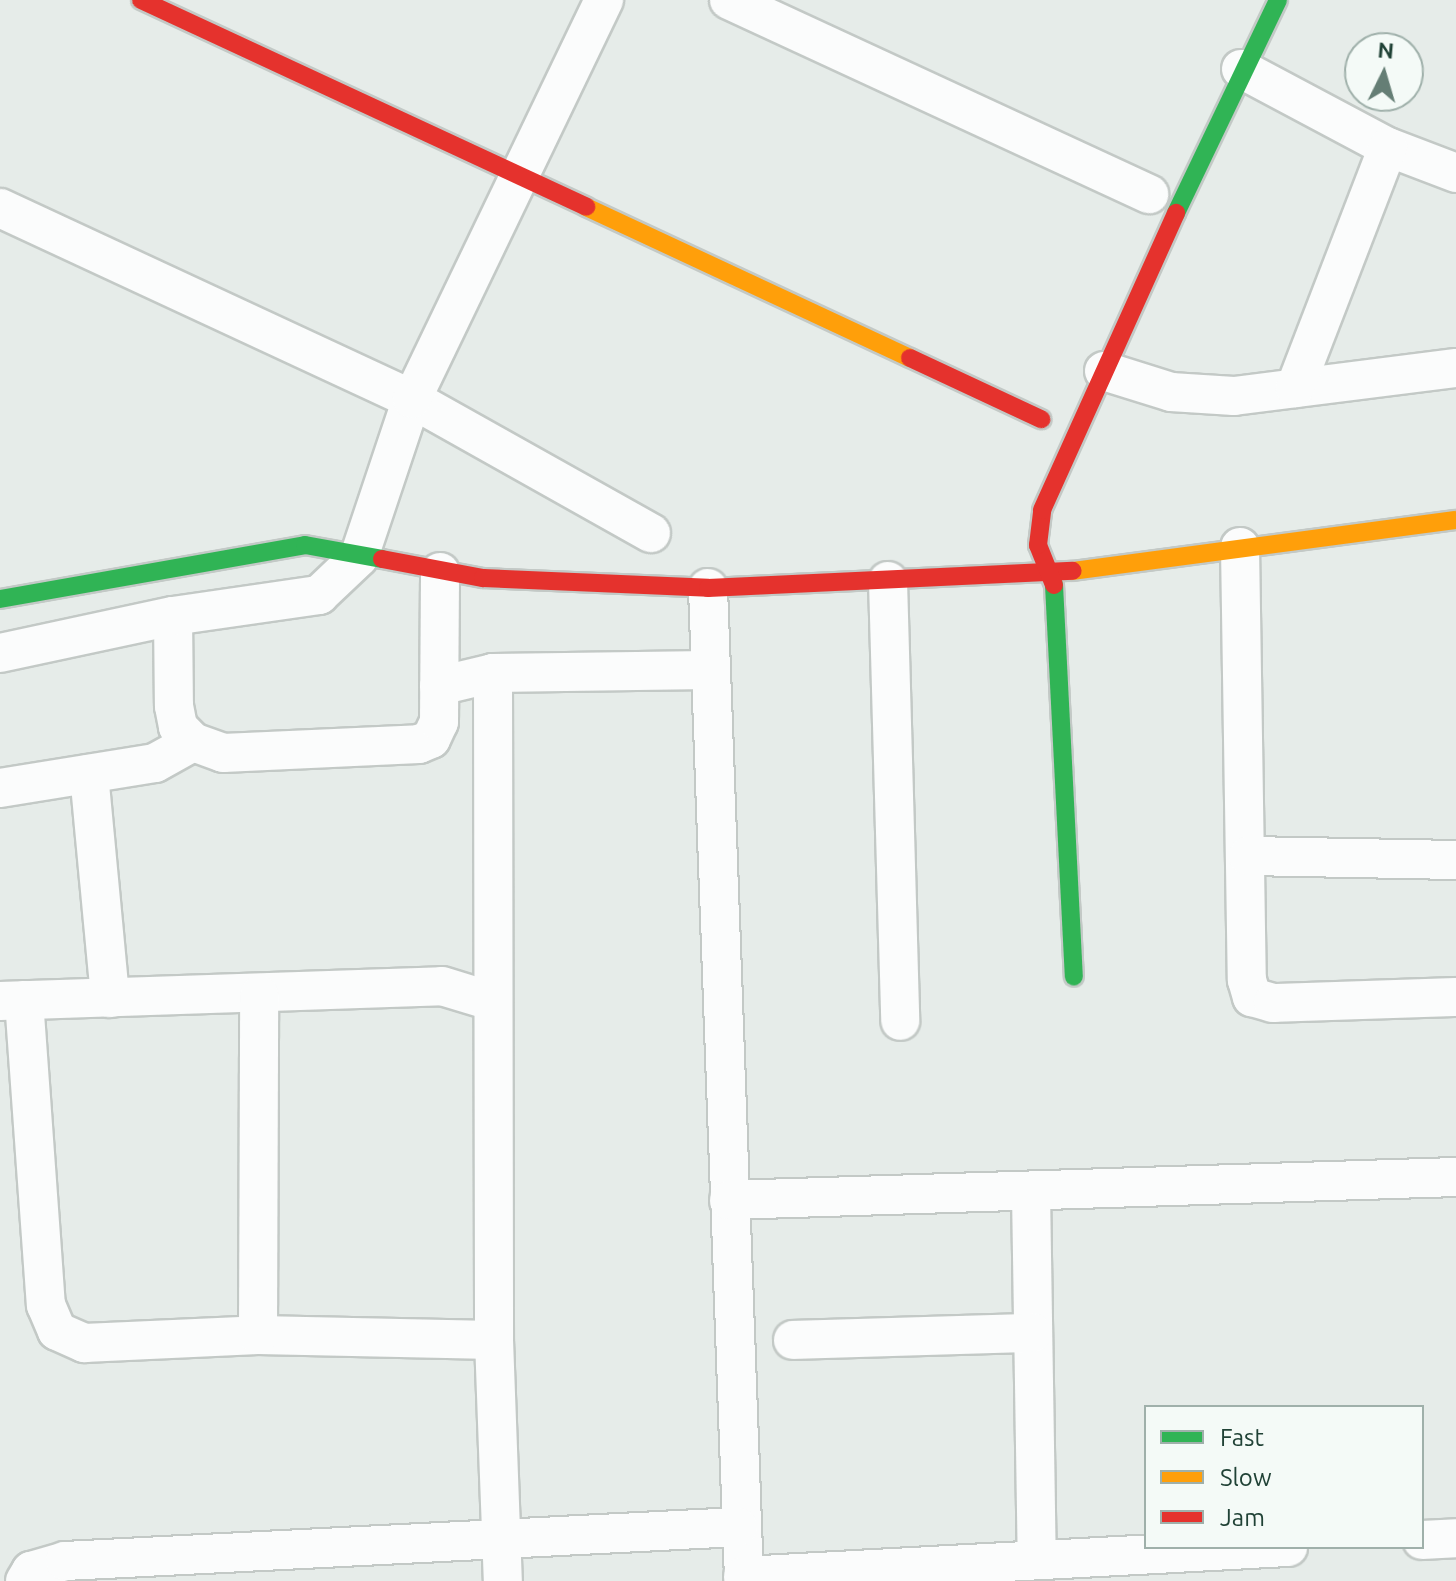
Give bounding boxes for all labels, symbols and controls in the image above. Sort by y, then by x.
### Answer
north arrow [1344,32,1424,112]
text: N [1377,36,1395,63]
legend [1144,1405,1424,1549]
text: Fast [1220,1424,1264,1451]
text: Slow [1220,1464,1272,1491]
text: Jam [1220,1504,1265,1531]

